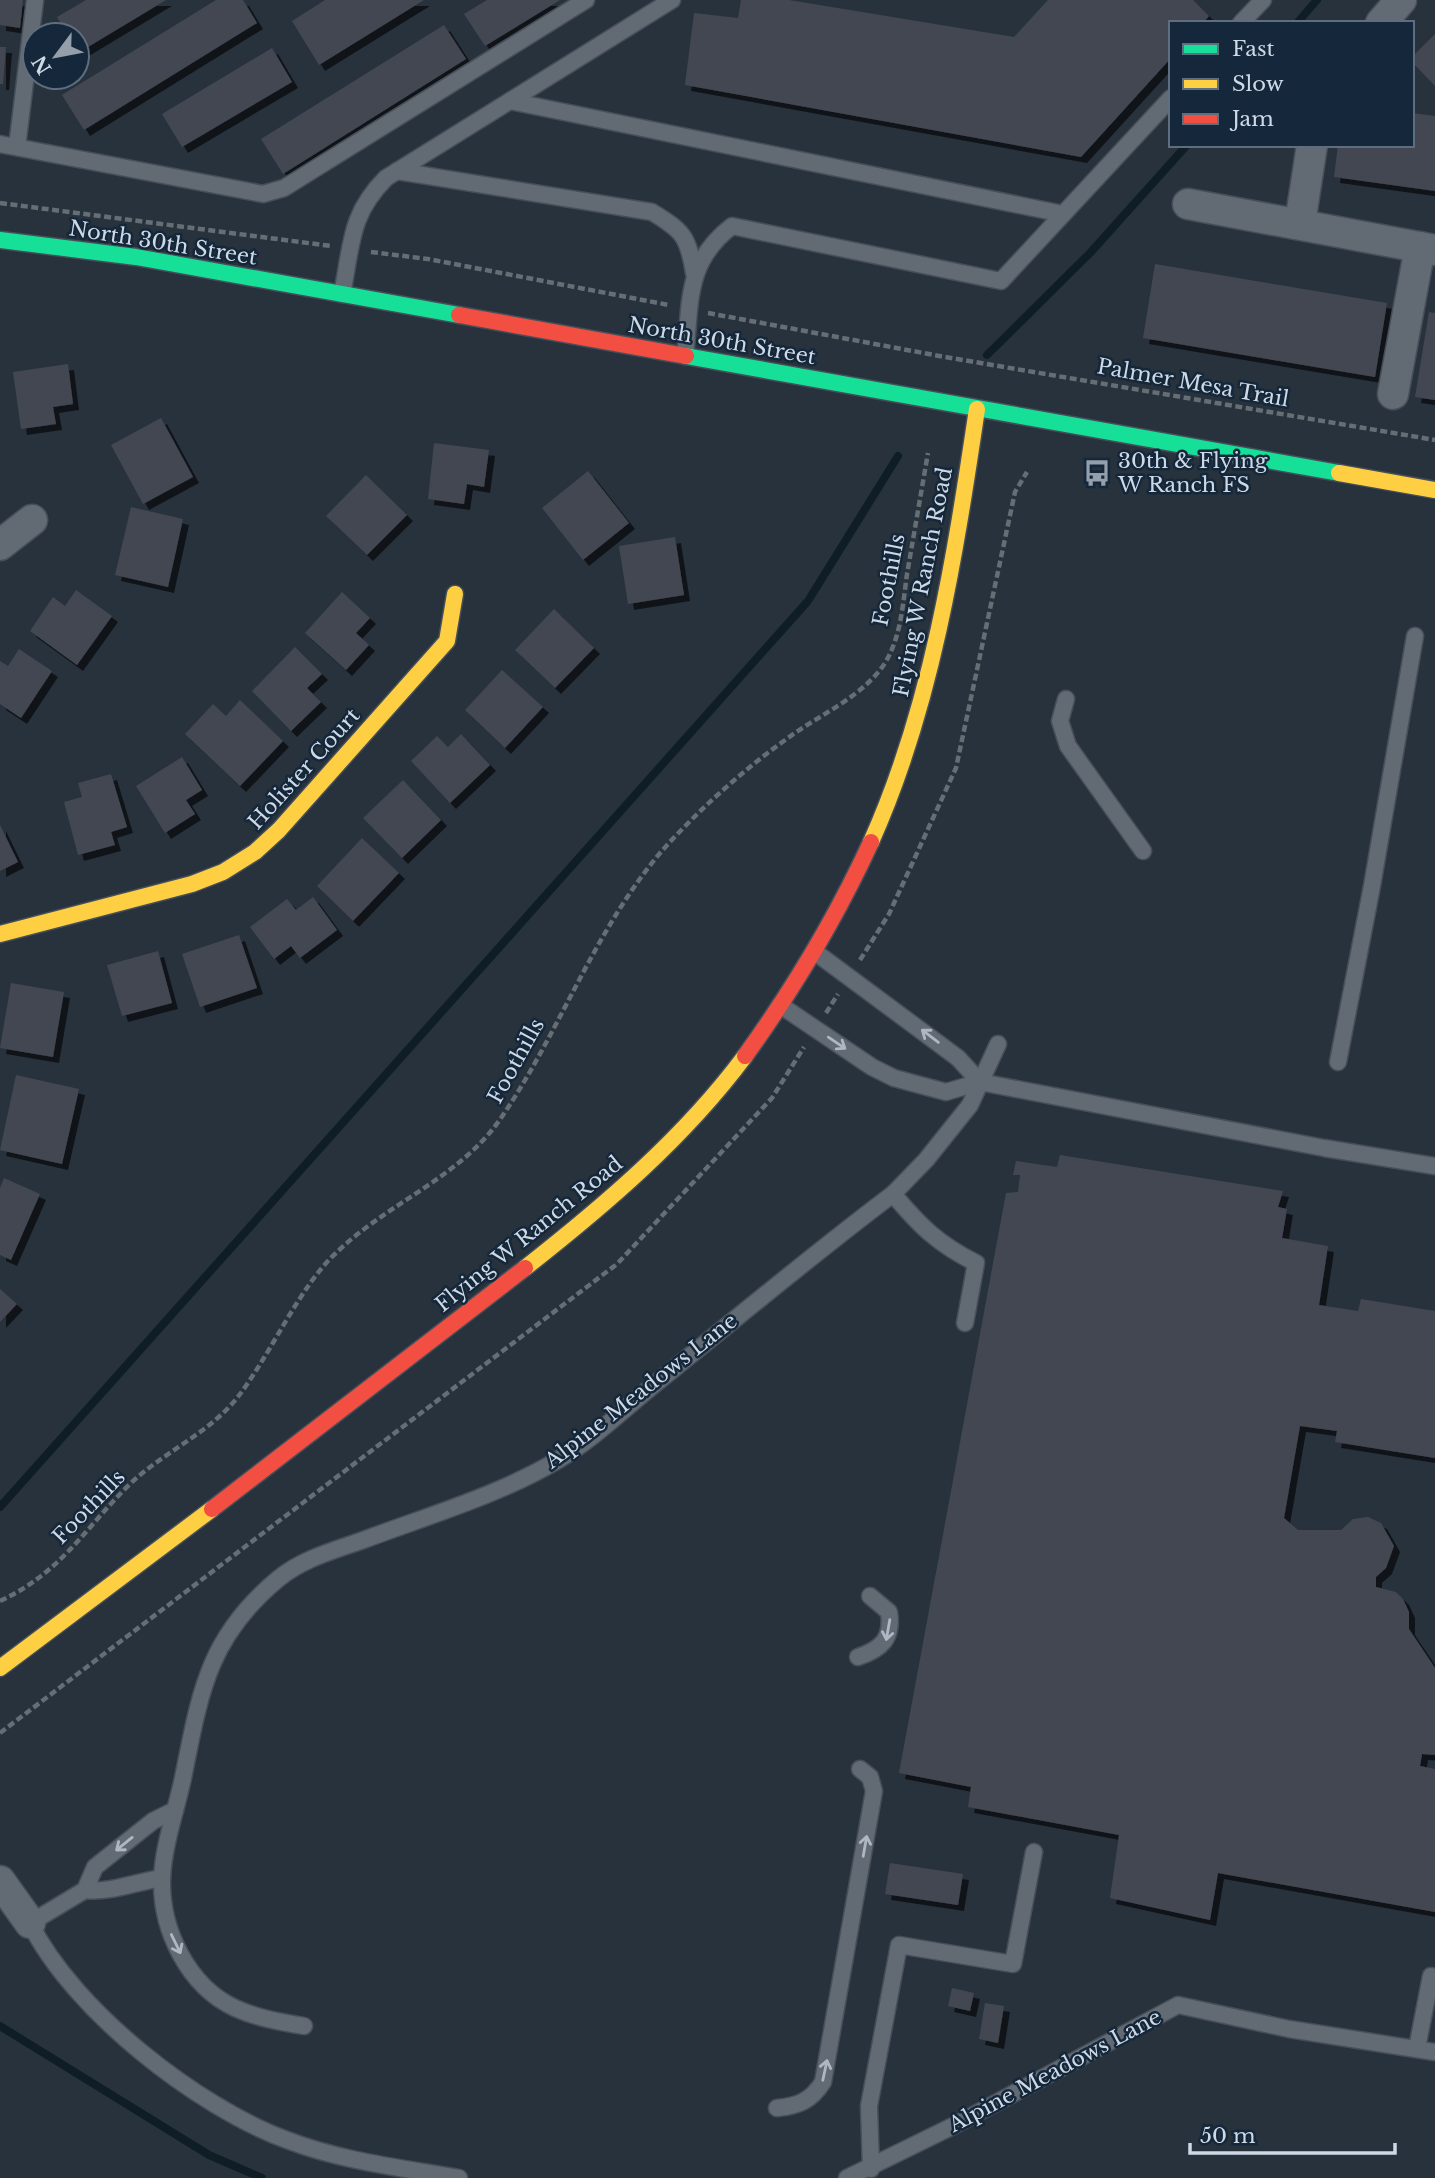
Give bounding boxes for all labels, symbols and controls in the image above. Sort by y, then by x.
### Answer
north arrow [21,21,91,91]
legend [1169,21,1414,147]
text: Fast [1232,36,1274,62]
text: N [27,51,56,78]
text: Slow [1232,71,1284,97]
text: Jam [1229,106,1274,132]
street label: North 30th Street [67,215,259,271]
street label: North 30th Street [626,312,818,370]
street label: Palmer Mesa Trail [1095,353,1291,413]
place label: 30th & Flying W Ranch FS [1117,448,1268,498]
bus stop icon: 30th & Flying W Ranch FS [1082,458,1112,488]
street label: Flying W Ranch Road [888,465,958,699]
street label: Foothills [867,532,911,628]
street label: Holister Court [243,703,365,835]
street label: Foothills [482,1014,550,1108]
one-way arrow [921,1029,940,1044]
one-way arrow [826,1037,846,1051]
street label: Flying W Ranch Road [430,1150,628,1318]
street label: Alpine Meadows Lane [539,1308,742,1475]
street label: Foothills [47,1464,131,1550]
one-way arrow [881,1619,894,1641]
one-way arrow [859,1835,872,1858]
one-way arrow [115,1836,133,1852]
one-way arrow [169,1933,183,1954]
street label: Alpine Meadows Lane [943,2004,1166,2139]
one-way arrow [819,2059,833,2082]
scale bar [1190,2112,1395,2156]
text: 50 m [1200,2123,1256,2149]

